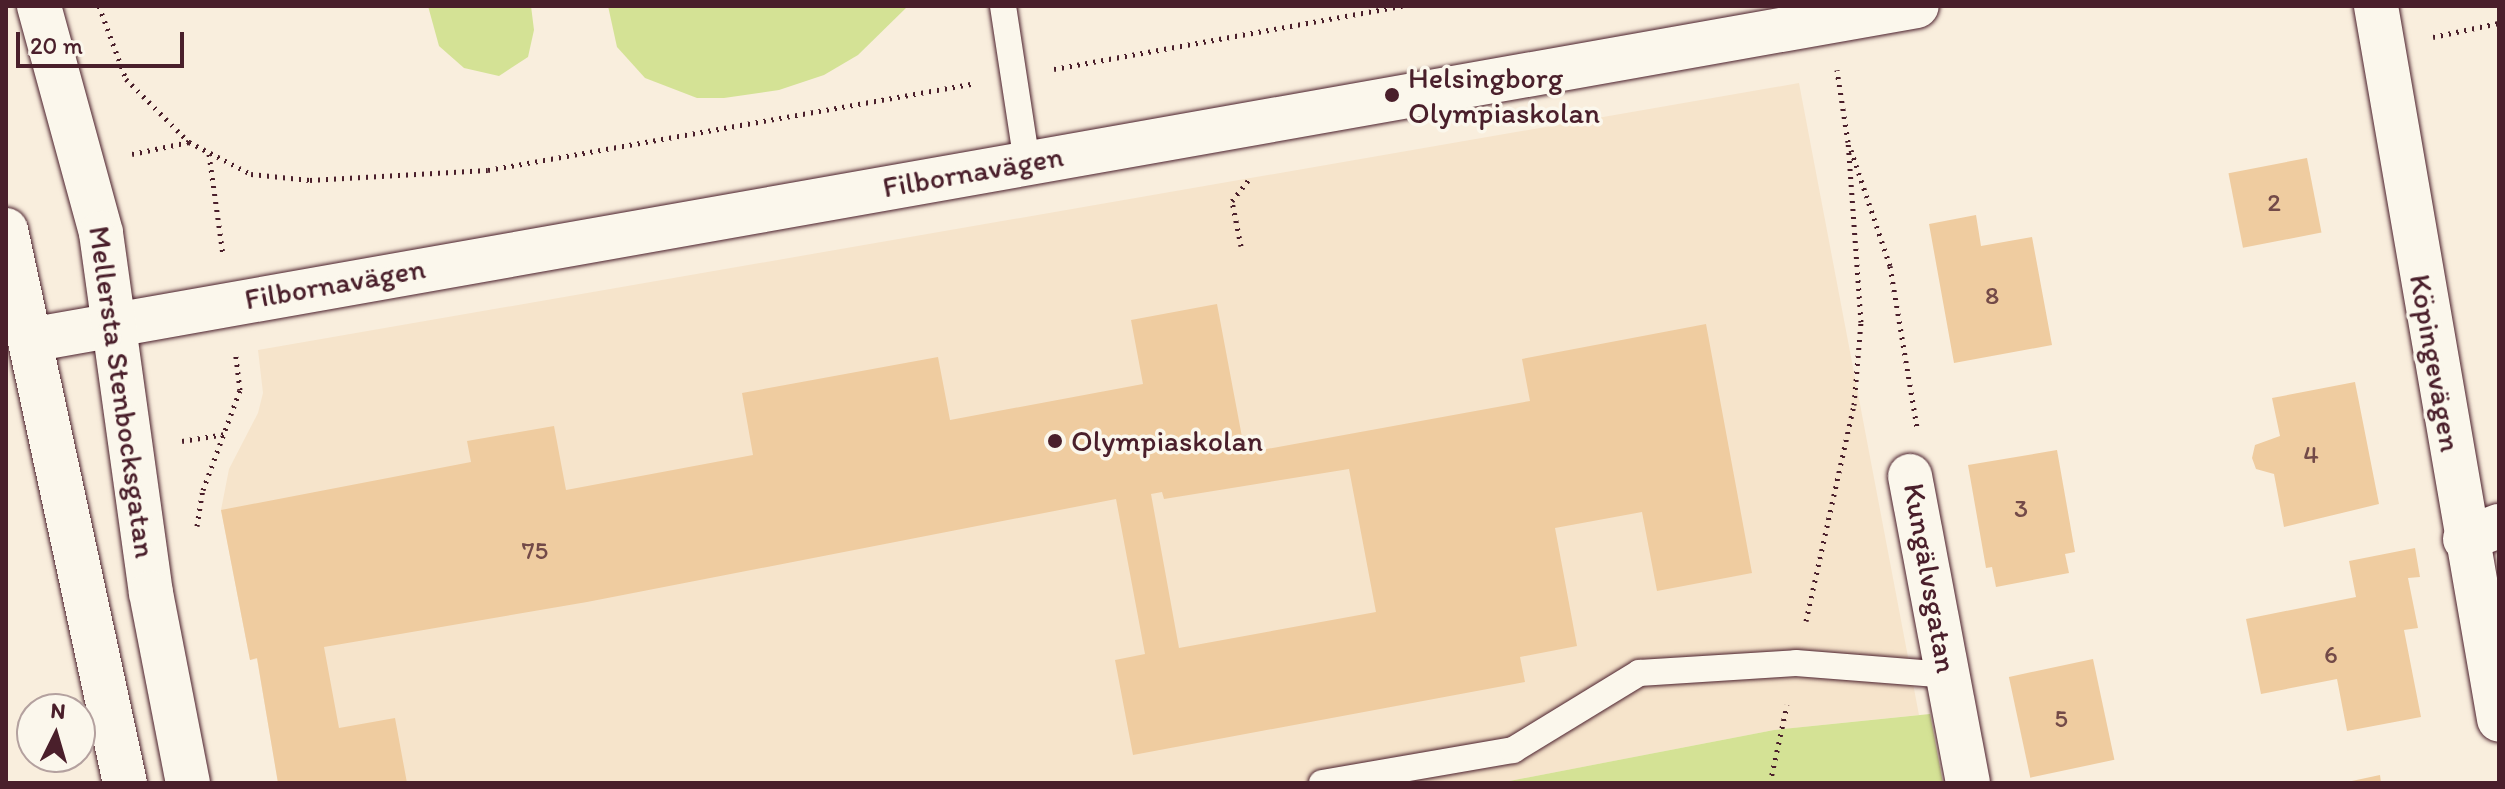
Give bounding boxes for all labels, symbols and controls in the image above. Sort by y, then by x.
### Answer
scale bar [20,16,188,66]
text: 20 m [30,31,83,60]
place label: Helsingborg Olympiaskolan [1408,60,1600,130]
marker: Helsingborg Olympiaskolan [1383,86,1401,104]
street label: Filbornavägen [880,138,1066,206]
house number: 2 [2267,187,2281,219]
street label: Mellersta Stenbocksgatan [81,224,163,560]
street label: Filbornavägen [242,250,428,318]
street label: Köpingevägen [2402,271,2468,455]
house number: 8 [1985,280,1999,312]
place label: Olympiaskolan [1071,423,1263,459]
marker: Olympiaskolan [1046,432,1064,450]
house number: 4 [2303,439,2319,471]
street label: Kungälvsgatan [1896,480,1964,676]
house number: 3 [2014,493,2028,525]
house number: 75 [522,535,548,567]
house number: 6 [2324,639,2338,671]
north arrow [16,693,96,773]
text: N [49,696,67,725]
house number: 5 [2054,703,2068,735]

